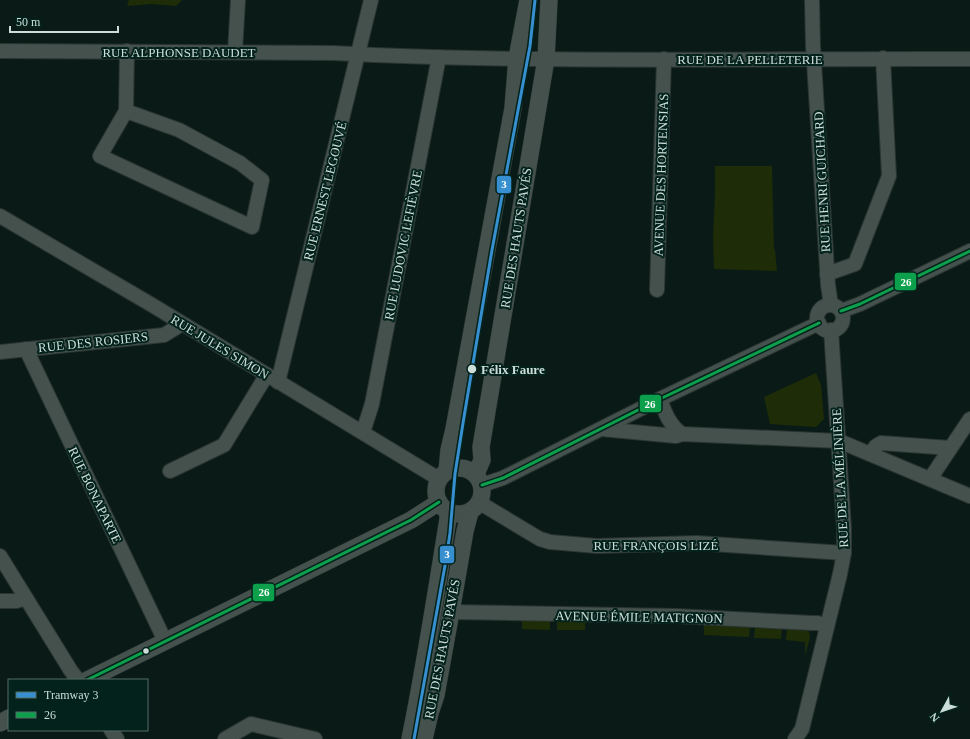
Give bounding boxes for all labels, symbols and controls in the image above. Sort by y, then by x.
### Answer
scale bar [10,8,118,34]
text: 50 m [16,15,41,29]
street label: RUE ALPHONSE DAUDET [102,45,256,60]
street label: RUE DE LA PELLETERIE [677,52,823,67]
street label: AVENUE DES HORTENSIAS [651,93,671,257]
street label: RUE HENRI GUICHARD [811,111,833,253]
street label: RUE ERNEST LEGOUVÉ [300,120,350,262]
street label: RUE DES HAUTS PAVÉS [497,167,535,309]
street label: RUE LUDOVIC LEFIÈVRE [381,169,425,321]
line badge: 3 [496,175,512,194]
text: 3 [501,178,507,190]
line badge: 26 [894,272,917,291]
text: 26 [901,276,912,288]
street label: RUE JULES SIMON [168,312,272,383]
street label: RUE DES ROSIERS [37,329,149,355]
place label: Félix Faure [481,362,545,377]
marker: Félix Faure [466,363,478,375]
line badge: 26 [639,394,662,413]
text: 26 [645,398,656,410]
street label: RUE DE LA MÉLINIÈRE [829,408,851,548]
street label: RUE BONAPARTE [65,444,125,546]
street label: RUE FRANÇOIS LIZÉ [594,538,719,553]
line badge: 3 [439,545,455,564]
text: 3 [444,548,450,560]
street label: RUE DES HAUTS PAVÉS [421,578,463,720]
line badge: 26 [252,583,275,602]
text: 26 [259,586,270,598]
street label: AVENUE ÉMILE MATIGNON [555,608,723,626]
unlabelled marker [141,646,151,656]
legend [8,679,148,731]
text: Tramway 3 [44,688,99,702]
north arrow [922,691,962,731]
text: 26 [44,708,56,722]
text: N [927,710,941,724]

